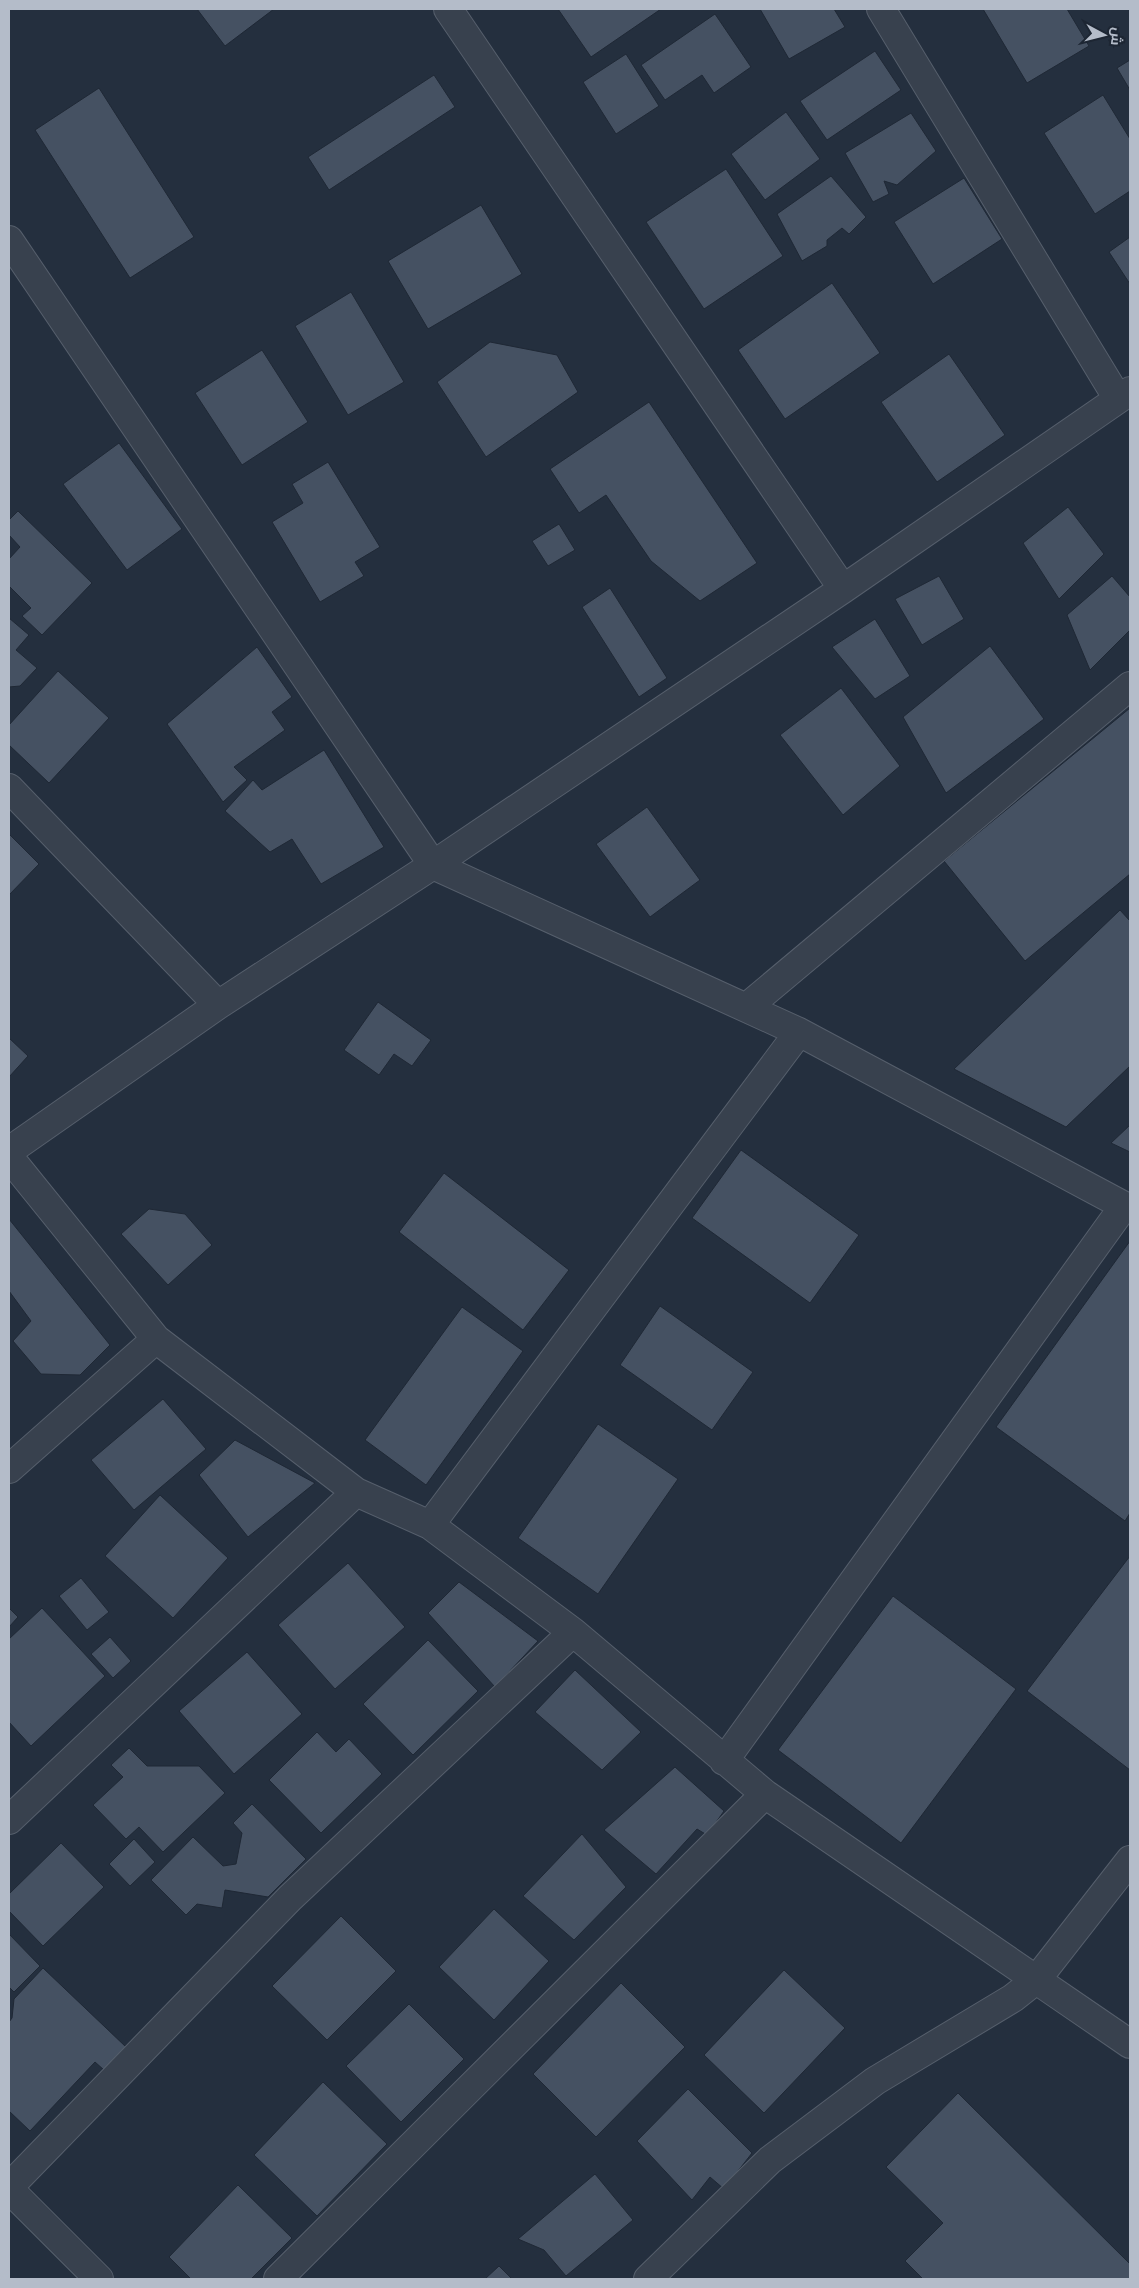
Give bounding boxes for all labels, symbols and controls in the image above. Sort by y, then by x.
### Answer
north arrow [1079,10,1129,60]
text: ش [1107,27,1127,47]

